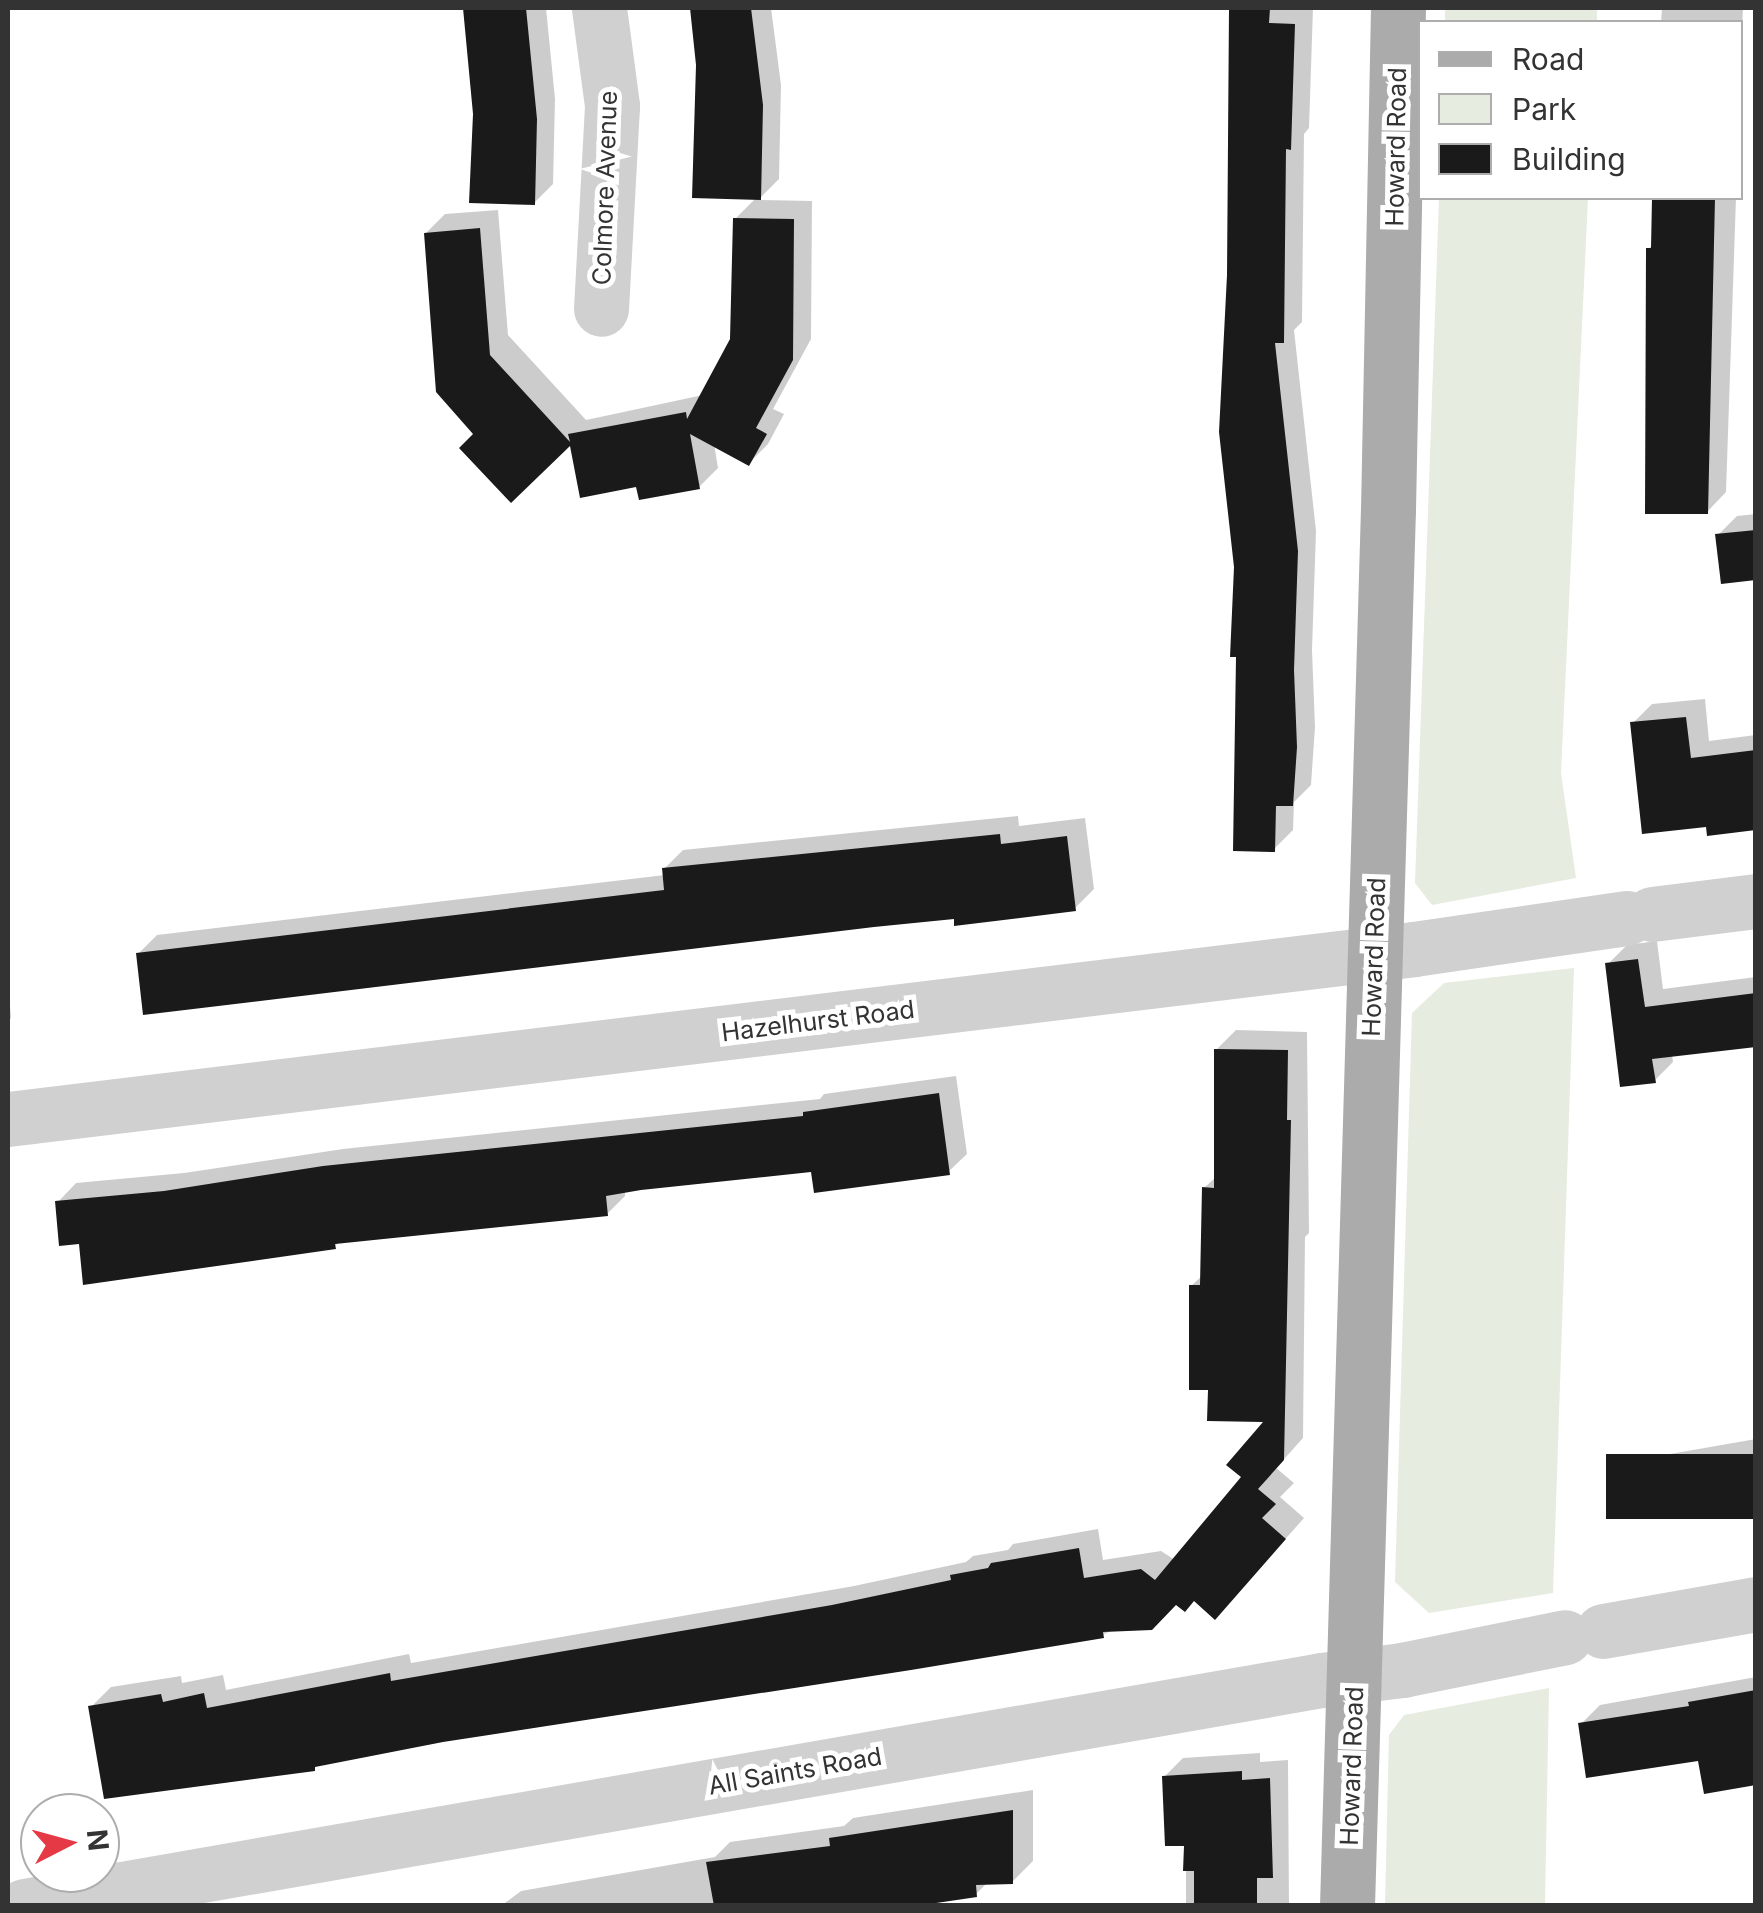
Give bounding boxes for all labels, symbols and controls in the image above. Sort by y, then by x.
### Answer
legend [1418,20,1743,200]
text: Road [1512,41,1584,77]
street label: Howard Road [1380,67,1412,227]
street label: Colmore Avenue [587,90,623,286]
text: Park [1512,91,1576,127]
text: Building [1512,141,1626,177]
street label: Howard Road [1356,877,1392,1037]
street label: Hazelhurst Road [720,994,916,1048]
street label: Howard Road [1334,1686,1370,1846]
street label: All Saints Road [706,1741,884,1801]
north arrow [20,1793,120,1893]
text: N [80,1828,116,1852]

